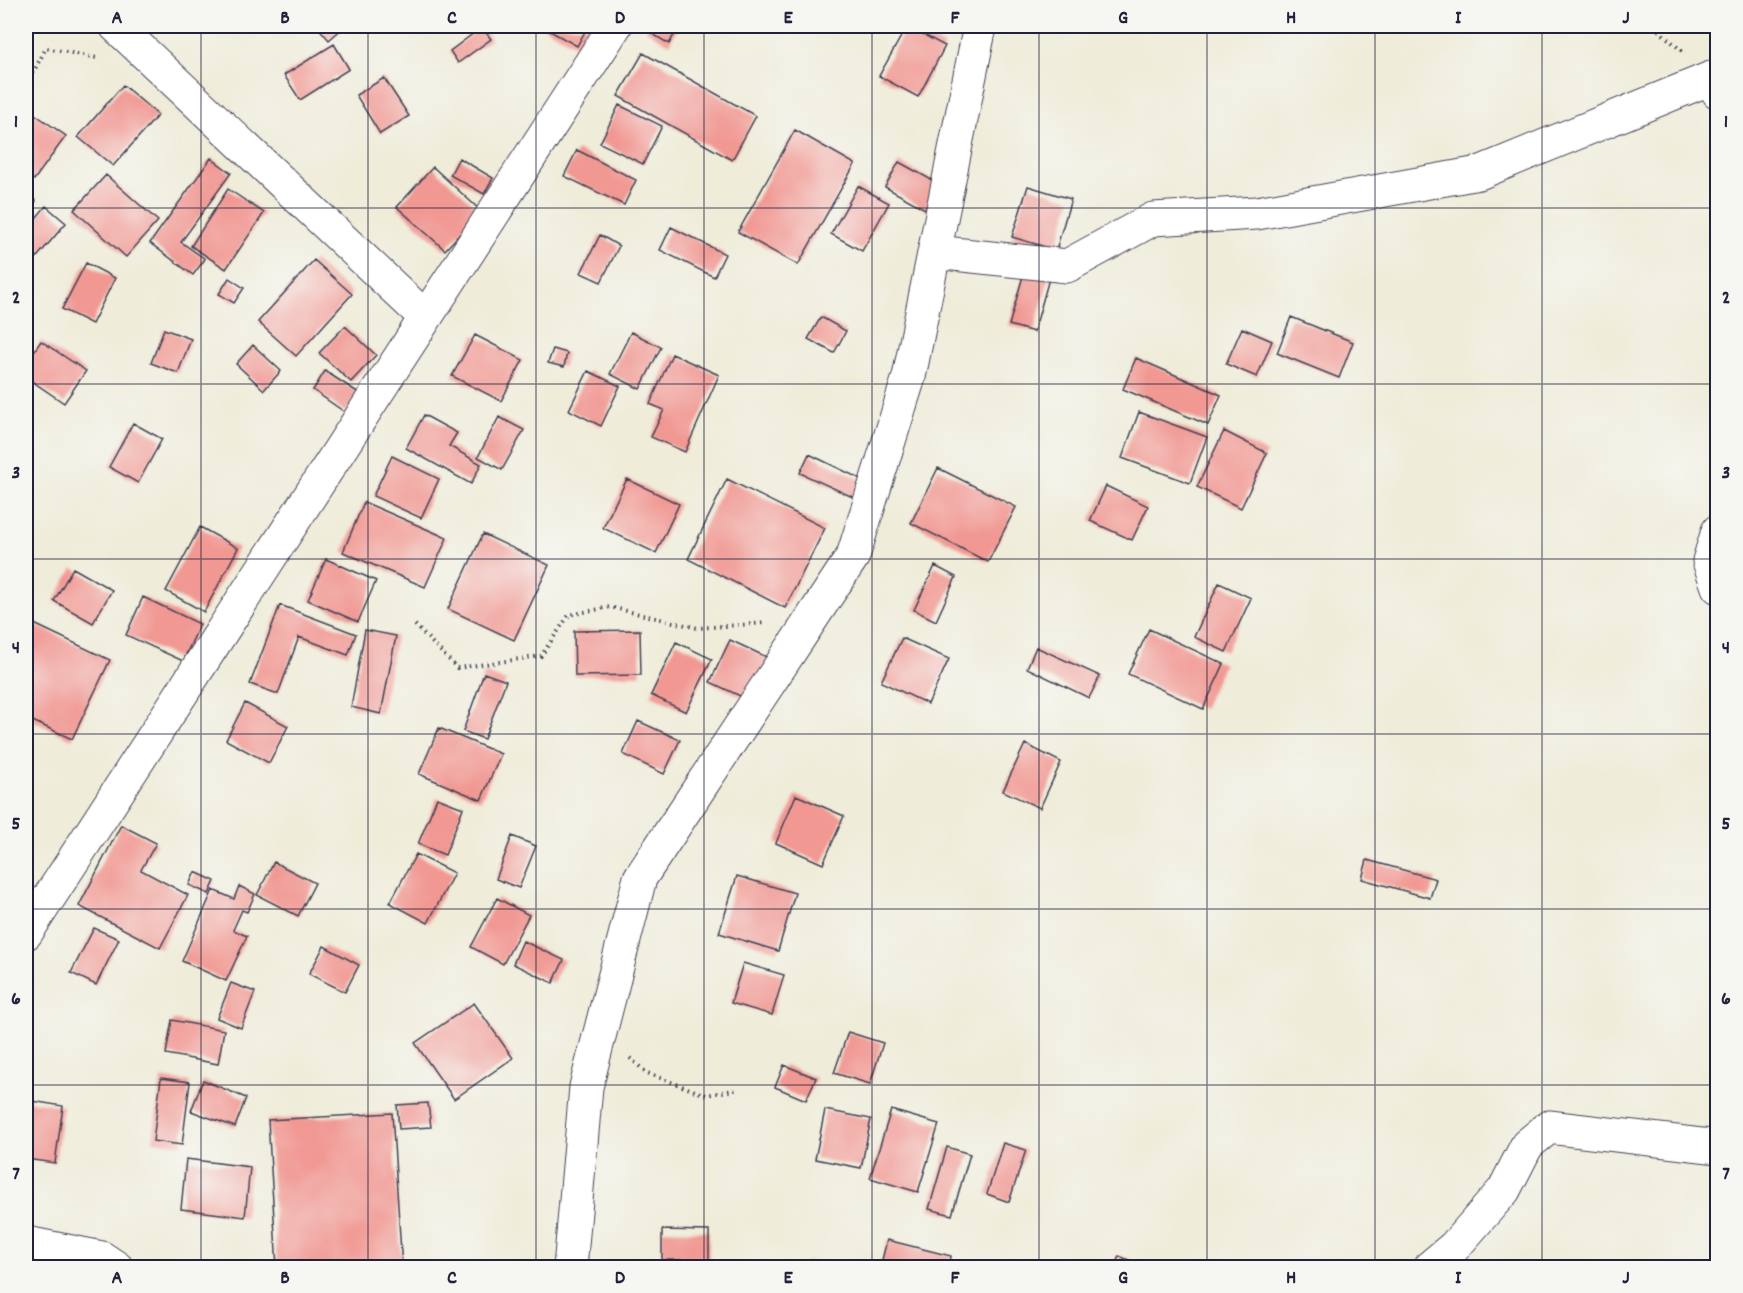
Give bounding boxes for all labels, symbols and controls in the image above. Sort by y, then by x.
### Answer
text: A [112,5,123,33]
text: B [280,5,290,33]
text: C [447,5,457,33]
text: D [615,5,626,33]
text: E [783,5,793,33]
text: F [951,5,961,33]
text: G [1118,5,1128,33]
text: H [1286,5,1296,33]
text: I [1455,5,1462,33]
text: J [1622,5,1630,33]
text: 1 [14,109,18,137]
text: 1 [1724,109,1728,137]
text: 2 [12,285,20,313]
text: 2 [1722,285,1730,313]
text: 3 [12,460,20,488]
text: 3 [1722,460,1730,488]
text: 4 [12,635,20,663]
text: 4 [1722,635,1730,663]
text: 5 [11,811,21,839]
text: 5 [1721,811,1731,839]
text: 6 [11,986,21,1014]
text: 6 [1721,986,1731,1014]
text: 7 [12,1161,20,1189]
text: 7 [1722,1161,1730,1189]
text: A [112,1265,123,1293]
text: B [280,1265,290,1293]
text: C [447,1265,457,1293]
text: D [615,1265,626,1293]
text: E [783,1265,793,1293]
text: F [951,1265,961,1293]
text: G [1118,1265,1128,1293]
text: H [1286,1265,1296,1293]
text: I [1455,1265,1462,1293]
text: J [1622,1265,1630,1293]

